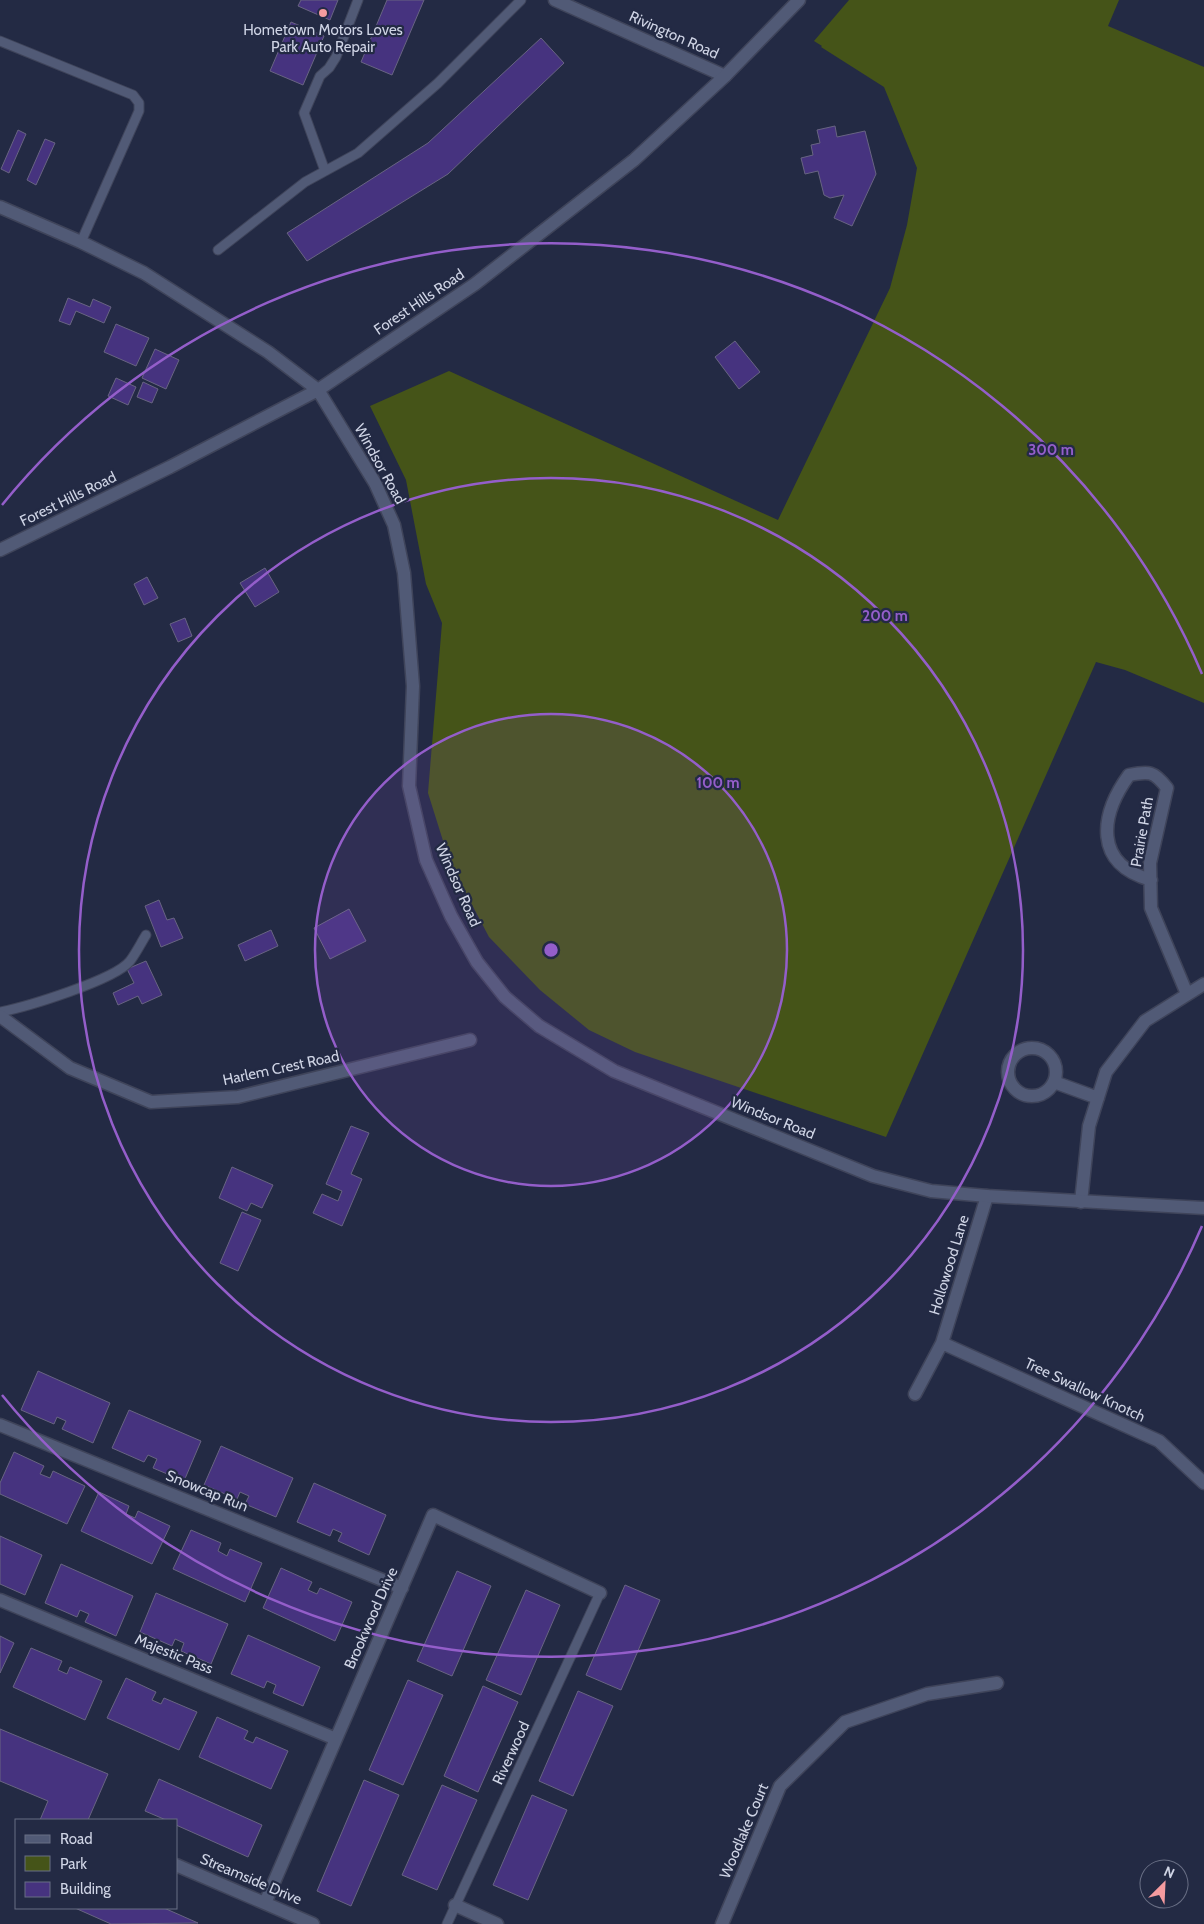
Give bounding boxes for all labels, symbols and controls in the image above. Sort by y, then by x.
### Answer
marker: Hometown Motors Loves Park Auto Repair [317,7,329,19]
street label: Rivington Road [626,7,722,63]
place label: Hometown Motors Loves Park Auto Repair [243,21,403,56]
street label: Forest Hills Road [370,265,468,339]
street label: Windsor Road [351,421,409,507]
text: 300 m [1028,441,1074,459]
street label: Forest Hills Road [17,468,119,530]
text: 200 m [862,607,908,625]
text: 100 m [696,774,740,792]
street label: Prairie Path [1127,795,1157,869]
street label: Windsor Road [432,841,484,929]
centre of rings [542,941,560,959]
street label: Harlem Crest Road [221,1047,341,1089]
street label: Windsor Road [728,1093,818,1143]
street label: Hollowood Lane [925,1213,973,1317]
street label: Tree Swallow Knotch [1022,1354,1148,1426]
street label: Snowcap Run [163,1466,251,1516]
street label: Brookwood Drive [341,1564,402,1672]
street label: Majestic Pass [132,1630,216,1678]
street label: Riverwood [489,1719,533,1787]
street label: Woodlake Court [716,1781,772,1881]
legend [15,1819,178,1909]
text: Road [60,1830,93,1848]
street label: Streamside Drive [198,1849,305,1909]
text: Park [60,1855,87,1873]
north arrow [1139,1859,1189,1909]
text: N [1161,1862,1177,1882]
text: Building [60,1880,111,1898]

